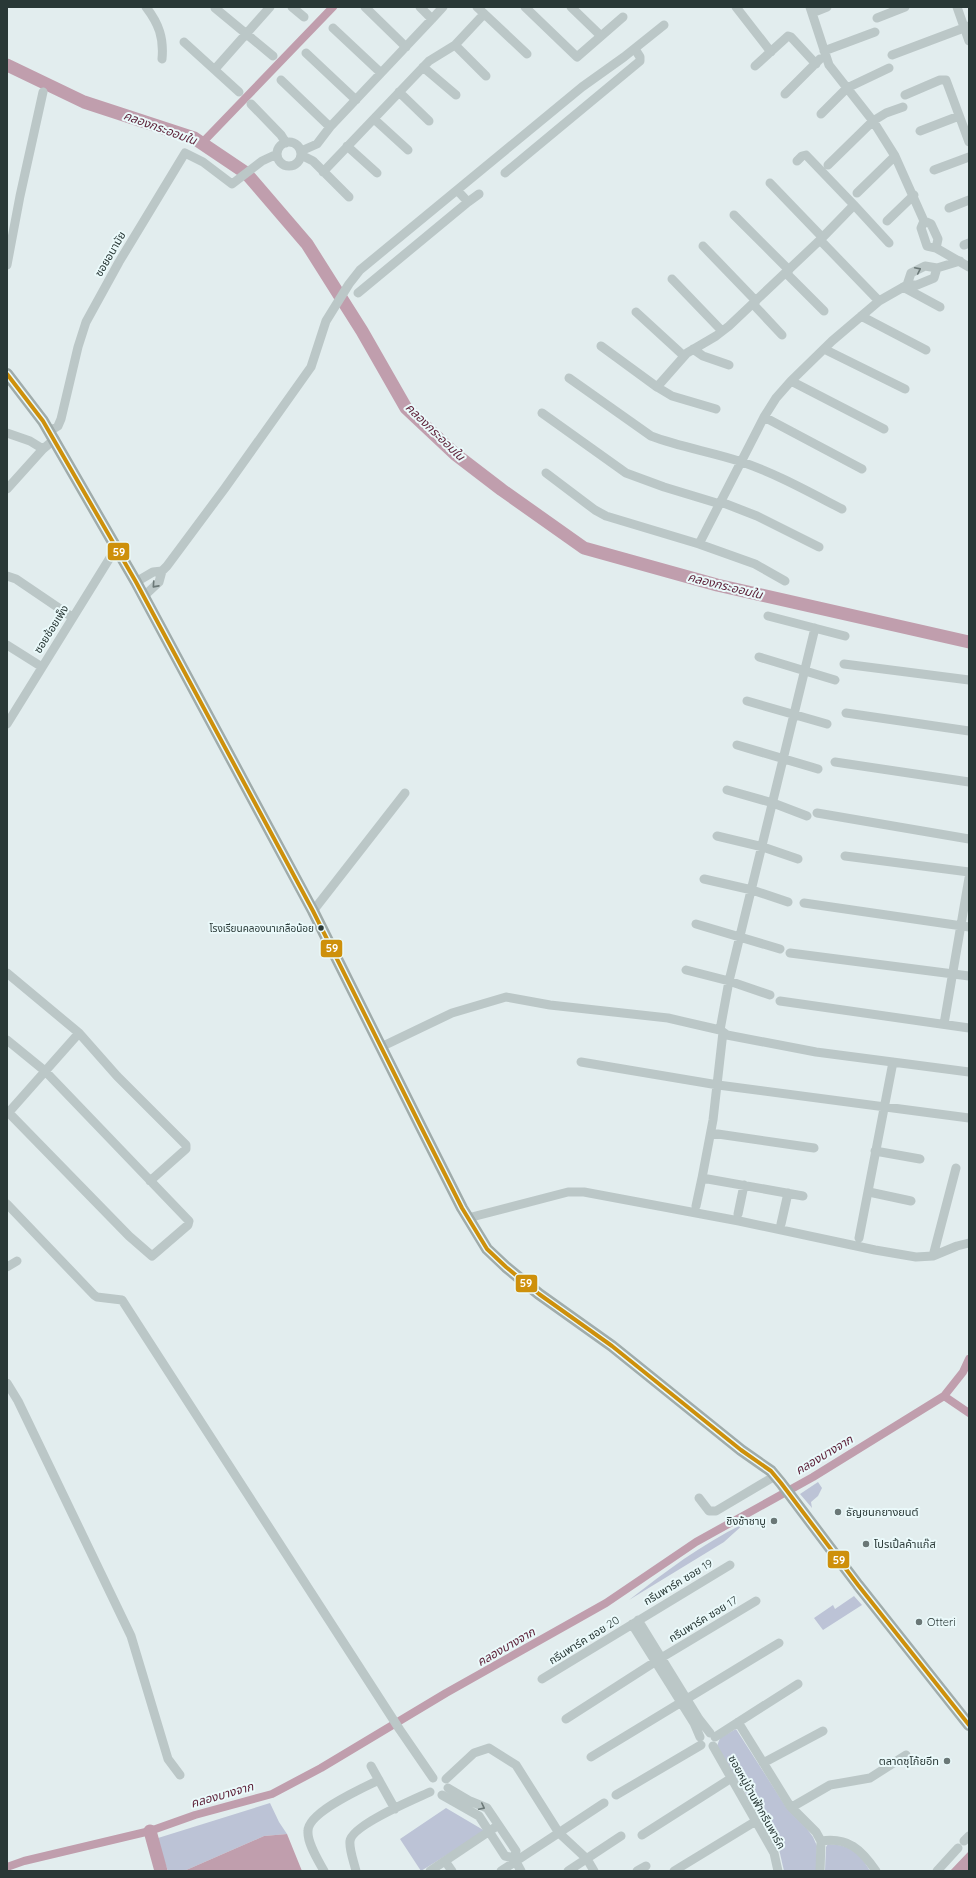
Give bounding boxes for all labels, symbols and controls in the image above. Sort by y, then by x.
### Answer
water label: คลองกระออมใน [122,107,199,148]
street label: ซอยอนามัย [91,229,129,279]
one-way arrow [914,267,921,275]
water label: คลองกระออมใน [403,400,469,464]
line badge: 59 [107,542,130,561]
text: 59 [113,545,125,559]
water label: คลองกระออมใน [686,569,765,602]
one-way arrow [152,580,160,588]
street label: ซอยช้อยเพ็ง [31,602,71,656]
place label: โรงเรียนคลองนาเกลือน้อย [210,922,314,935]
marker: โรงเรียนคลองนาเกลือน้อย [316,923,326,933]
line badge: 59 [320,939,343,958]
text: 59 [326,941,338,955]
line badge: 59 [515,1274,538,1293]
text: 59 [520,1276,532,1290]
water label: คลองบางจาก [792,1431,856,1478]
place label: ธัญชนกยางยนต์ [846,1505,919,1519]
marker: ธัญชนกยางยนต์ [833,1507,843,1517]
place label: ชิงช้าชาบู [726,1514,766,1528]
marker: ชิงช้าชาบู [769,1516,779,1526]
place label: โปรเปิ้ลค้าแก๊ส [874,1537,936,1551]
marker: โปรเปิ้ลค้าแก๊ส [861,1539,871,1549]
line badge: 59 [827,1550,850,1569]
text: 59 [833,1553,845,1567]
street label: กรีนพาร์ค ซอย 19 [641,1556,715,1608]
street label: กรีนพาร์ค ซอย 17 [666,1593,740,1645]
street label: กรีนพาร์ค ซอย 20 [546,1613,622,1667]
place label: Otteri [927,1615,956,1629]
marker: Otteri [914,1617,924,1627]
water label: คลองบางจาก [474,1624,538,1669]
street label: ซอยหมู่บ้านฟ้ากรีนพาร์ค [725,1753,789,1851]
place label: ตลาดซุโก้ยอีท [879,1754,939,1768]
marker: ตลาดซุโก้ยอีท [942,1756,952,1766]
water label: คลองบางจาก [189,1778,256,1811]
one-way arrow [478,1802,485,1809]

